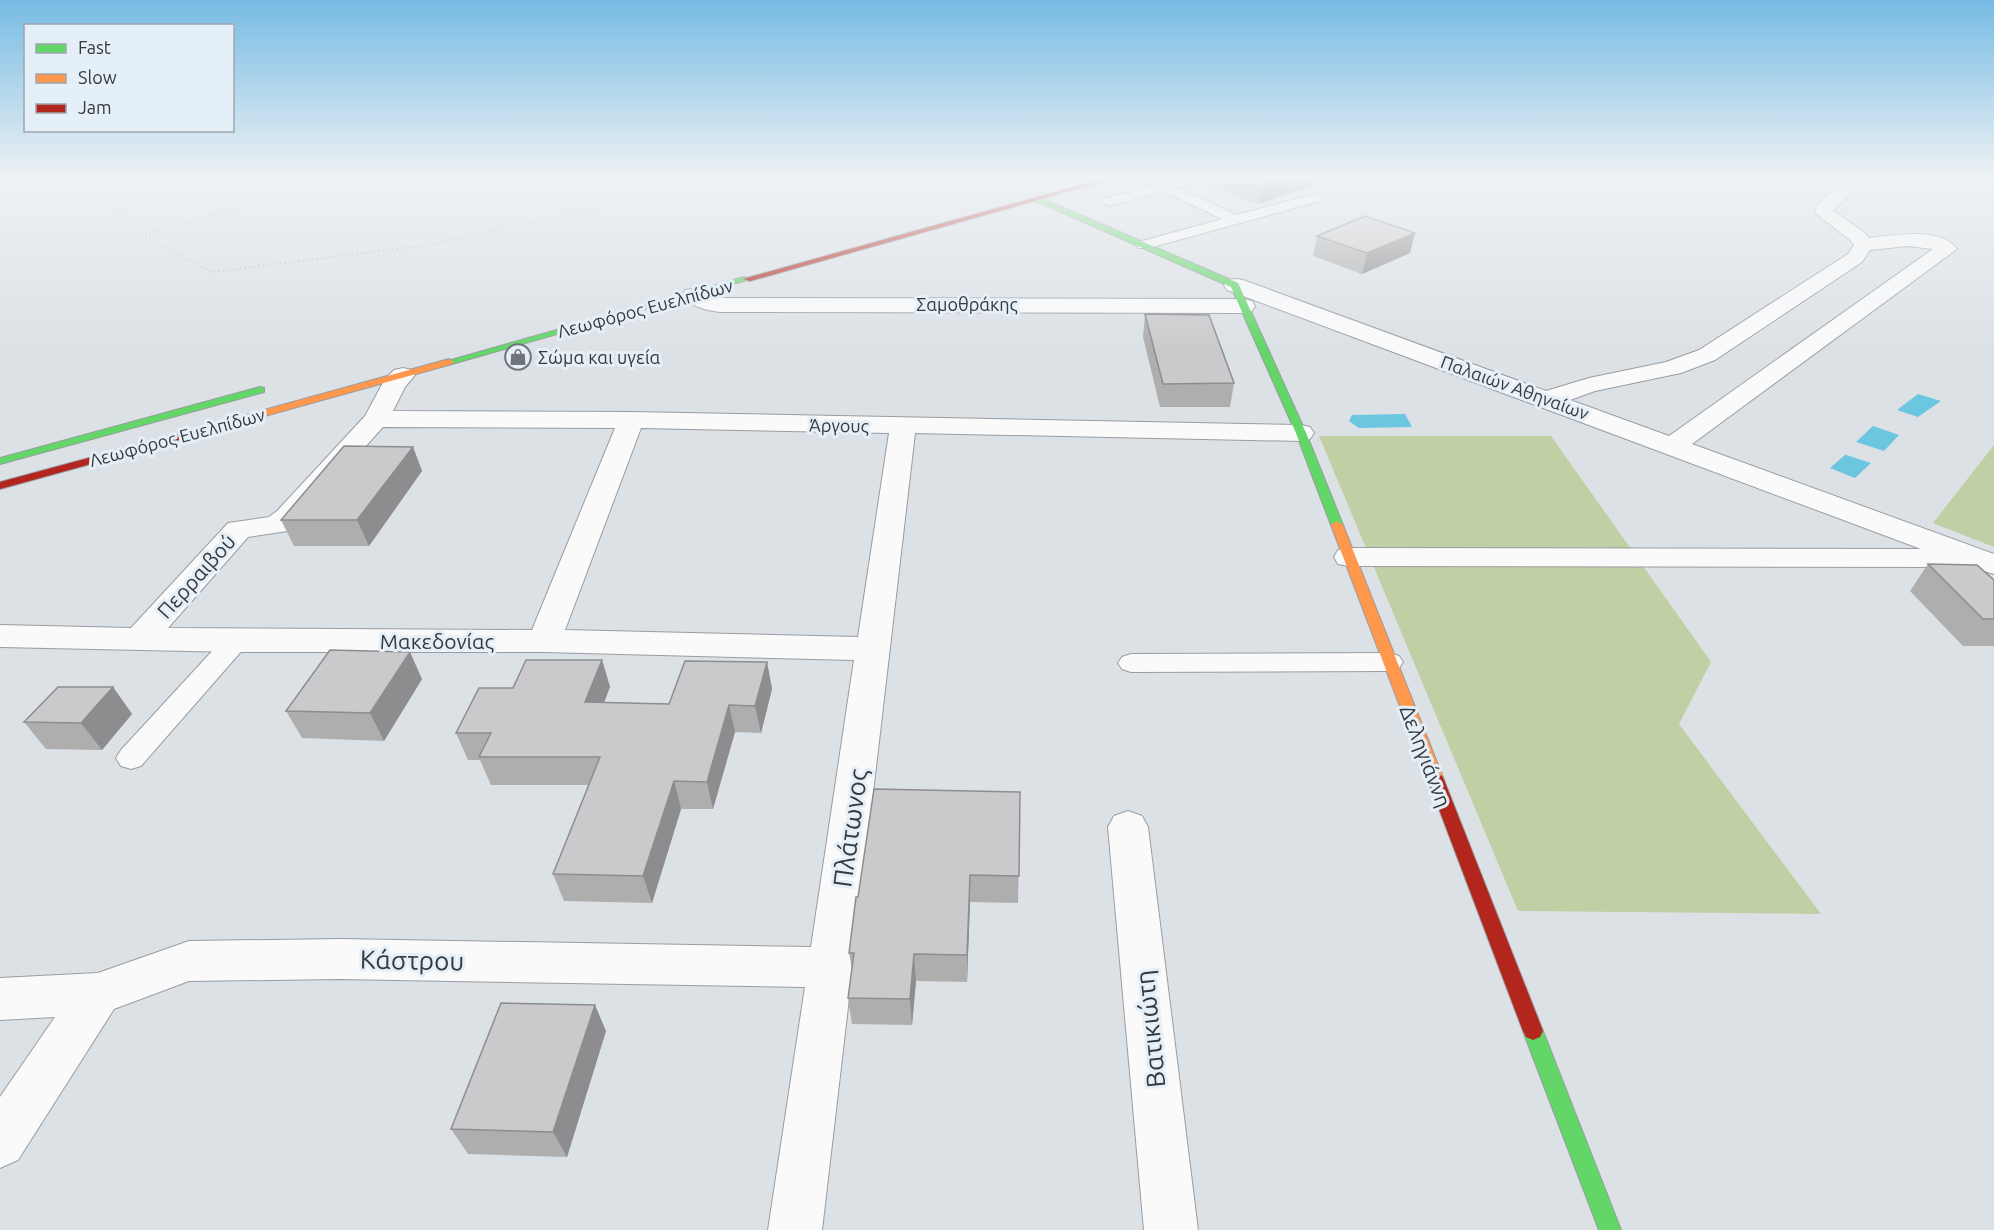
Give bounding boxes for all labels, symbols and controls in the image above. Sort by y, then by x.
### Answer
legend [24,24,234,132]
text: Fast [78,37,111,57]
text: Slow [78,67,117,87]
text: Jam [78,97,112,117]
street label: Λεωφόρος Ευελπίδων [555,275,736,342]
street label: Σαμοθράκης [916,294,1018,315]
shop icon: Σώμα και υγεία [503,342,533,372]
place label: Σώμα και υγεία [538,347,661,367]
street label: Παλαιών Αθηναίων [1438,351,1592,423]
street label: Λεωφόρος Ευελπίδων [87,404,268,471]
street label: Άργους [809,414,869,437]
street label: Περραιβού [152,529,240,623]
street label: Μακεδονίας [380,629,495,653]
street label: Δεληγιάννη [1396,702,1456,810]
street label: Πλάτωνος [827,767,874,889]
street label: Κάστρου [360,945,464,975]
street label: Βατικιώτη [1129,969,1171,1089]

